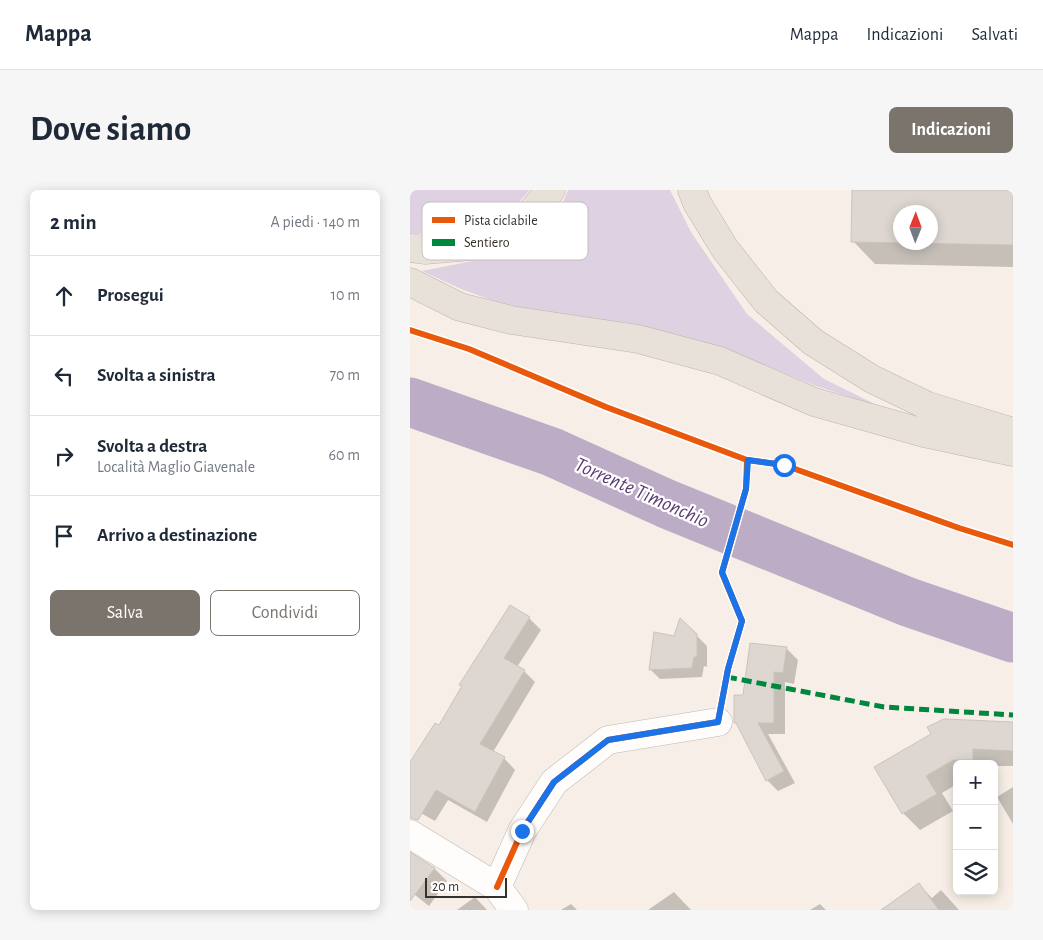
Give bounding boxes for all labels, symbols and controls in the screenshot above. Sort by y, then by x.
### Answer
text: Mappa [25,22,92,46]
text: Mappa [790,26,839,44]
text: Indicazioni [867,26,943,44]
text: Salvati [971,26,1018,44]
button: Indicazioni [889,107,1013,153]
text: Dove siamo [30,112,191,147]
legend [422,202,588,260]
north arrow [893,205,938,250]
text: 2 min [50,212,97,233]
text: A piedi · 140 m [271,214,360,230]
text: Pista ciclabile [464,214,538,228]
text: Sentiero [464,236,510,250]
icon: ahead [50,282,78,310]
text: Prosegui [97,286,164,305]
text: 10 m [331,287,360,303]
icon: left [50,362,78,390]
text: Svolta a sinistra [97,366,216,385]
text: 70 m [329,367,360,383]
text: Svolta a destra [97,437,207,456]
icon: right [50,442,78,470]
text: 60 m [329,447,360,463]
water label: Torrente Timonchio [572,454,712,531]
route start [773,454,796,477]
text: Località Maglio Giavenale [97,459,255,475]
icon: arrive [50,522,78,550]
text: Arrivo a destinazione [97,526,257,545]
button: Salva [50,590,200,636]
button: Condividi [210,590,360,636]
map controls [953,760,998,895]
button: + [953,760,998,805]
button: − [953,805,998,850]
route end [511,820,534,843]
button: layers [953,850,998,895]
scale bar [425,875,508,898]
text: 20 m [432,880,459,894]

